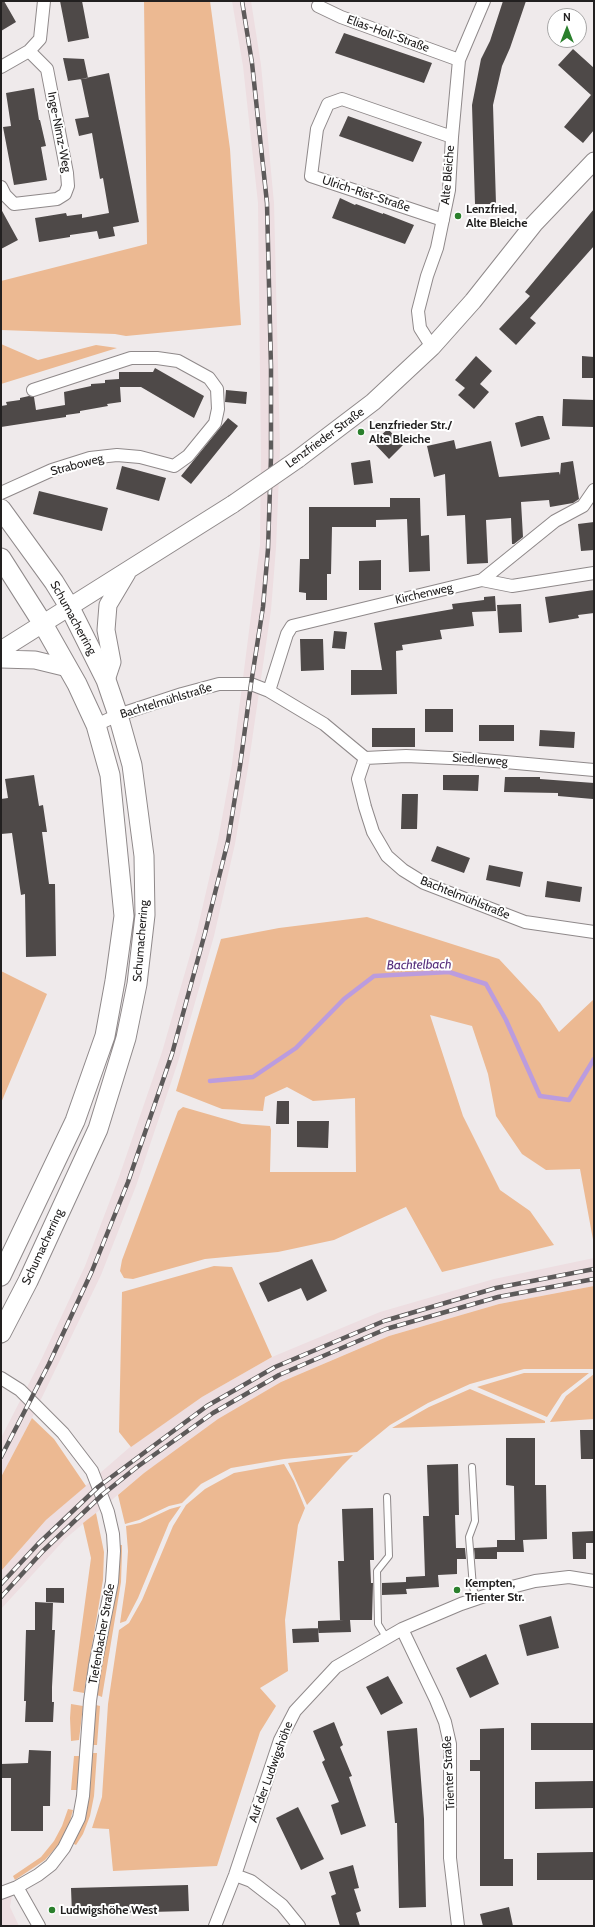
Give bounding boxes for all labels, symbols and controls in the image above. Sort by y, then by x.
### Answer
north arrow [547,8,587,48]
text: N [563,10,571,24]
street label: Elias-Holl-Straße [345,12,431,56]
street label: Inge-Nimz-Weg [44,91,74,173]
street label: Alte Bleiche [438,145,458,205]
street label: Ulrich-Rist-Straße [320,173,412,215]
place label: Lenzfried, Alte Bleiche [466,202,527,230]
marker: Lenzfried, Alte Bleiche [453,211,463,221]
street label: Lenzfrieder Straße [283,405,367,471]
place label: Lenzfrieder Str./ Alte Bleiche [369,418,452,446]
marker: Lenzfrieder Str./ Alte Bleiche [356,427,366,437]
street label: Straboweg [49,451,105,479]
street label: Schumacherring [47,578,99,658]
street label: Kirchenweg [394,580,454,608]
street label: Bachtelmühlstraße [118,680,214,722]
street label: Siedlerweg [452,751,508,769]
street label: Bachtelmühlstraße [418,873,512,923]
street label: Schumacherring [130,899,152,983]
water label: Bachtelbach [386,957,452,973]
street label: Schumacherring [19,1207,67,1287]
place label: Kempten, Trienter Str. [465,1576,524,1604]
street label: Tiefenbacher Straße [86,1583,118,1685]
marker: Kempten, Trienter Str. [452,1585,462,1595]
street label: Auf der Ludwigshöhe [246,1720,296,1824]
street label: Trienter Straße [440,1735,458,1811]
place label: Ludwigshöhe West [60,1903,157,1917]
marker: Ludwigshöhe West [47,1905,57,1915]

